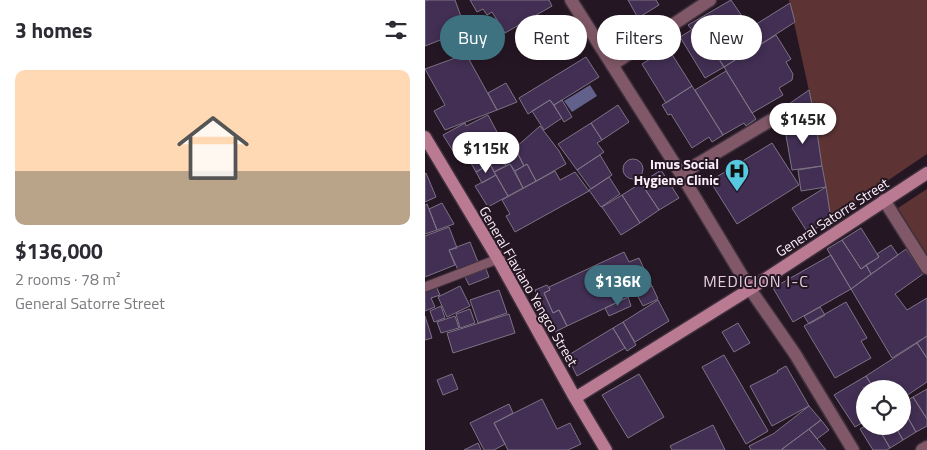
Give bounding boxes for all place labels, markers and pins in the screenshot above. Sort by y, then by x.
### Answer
pin: $145K [768,102,838,145]
pin: $115K [451,132,521,174]
place label: Imus Social Hygiene Clinic [634,153,719,190]
hospital icon: Imus Social Hygiene Clinic [724,158,750,192]
pin: $136K [583,264,653,307]

